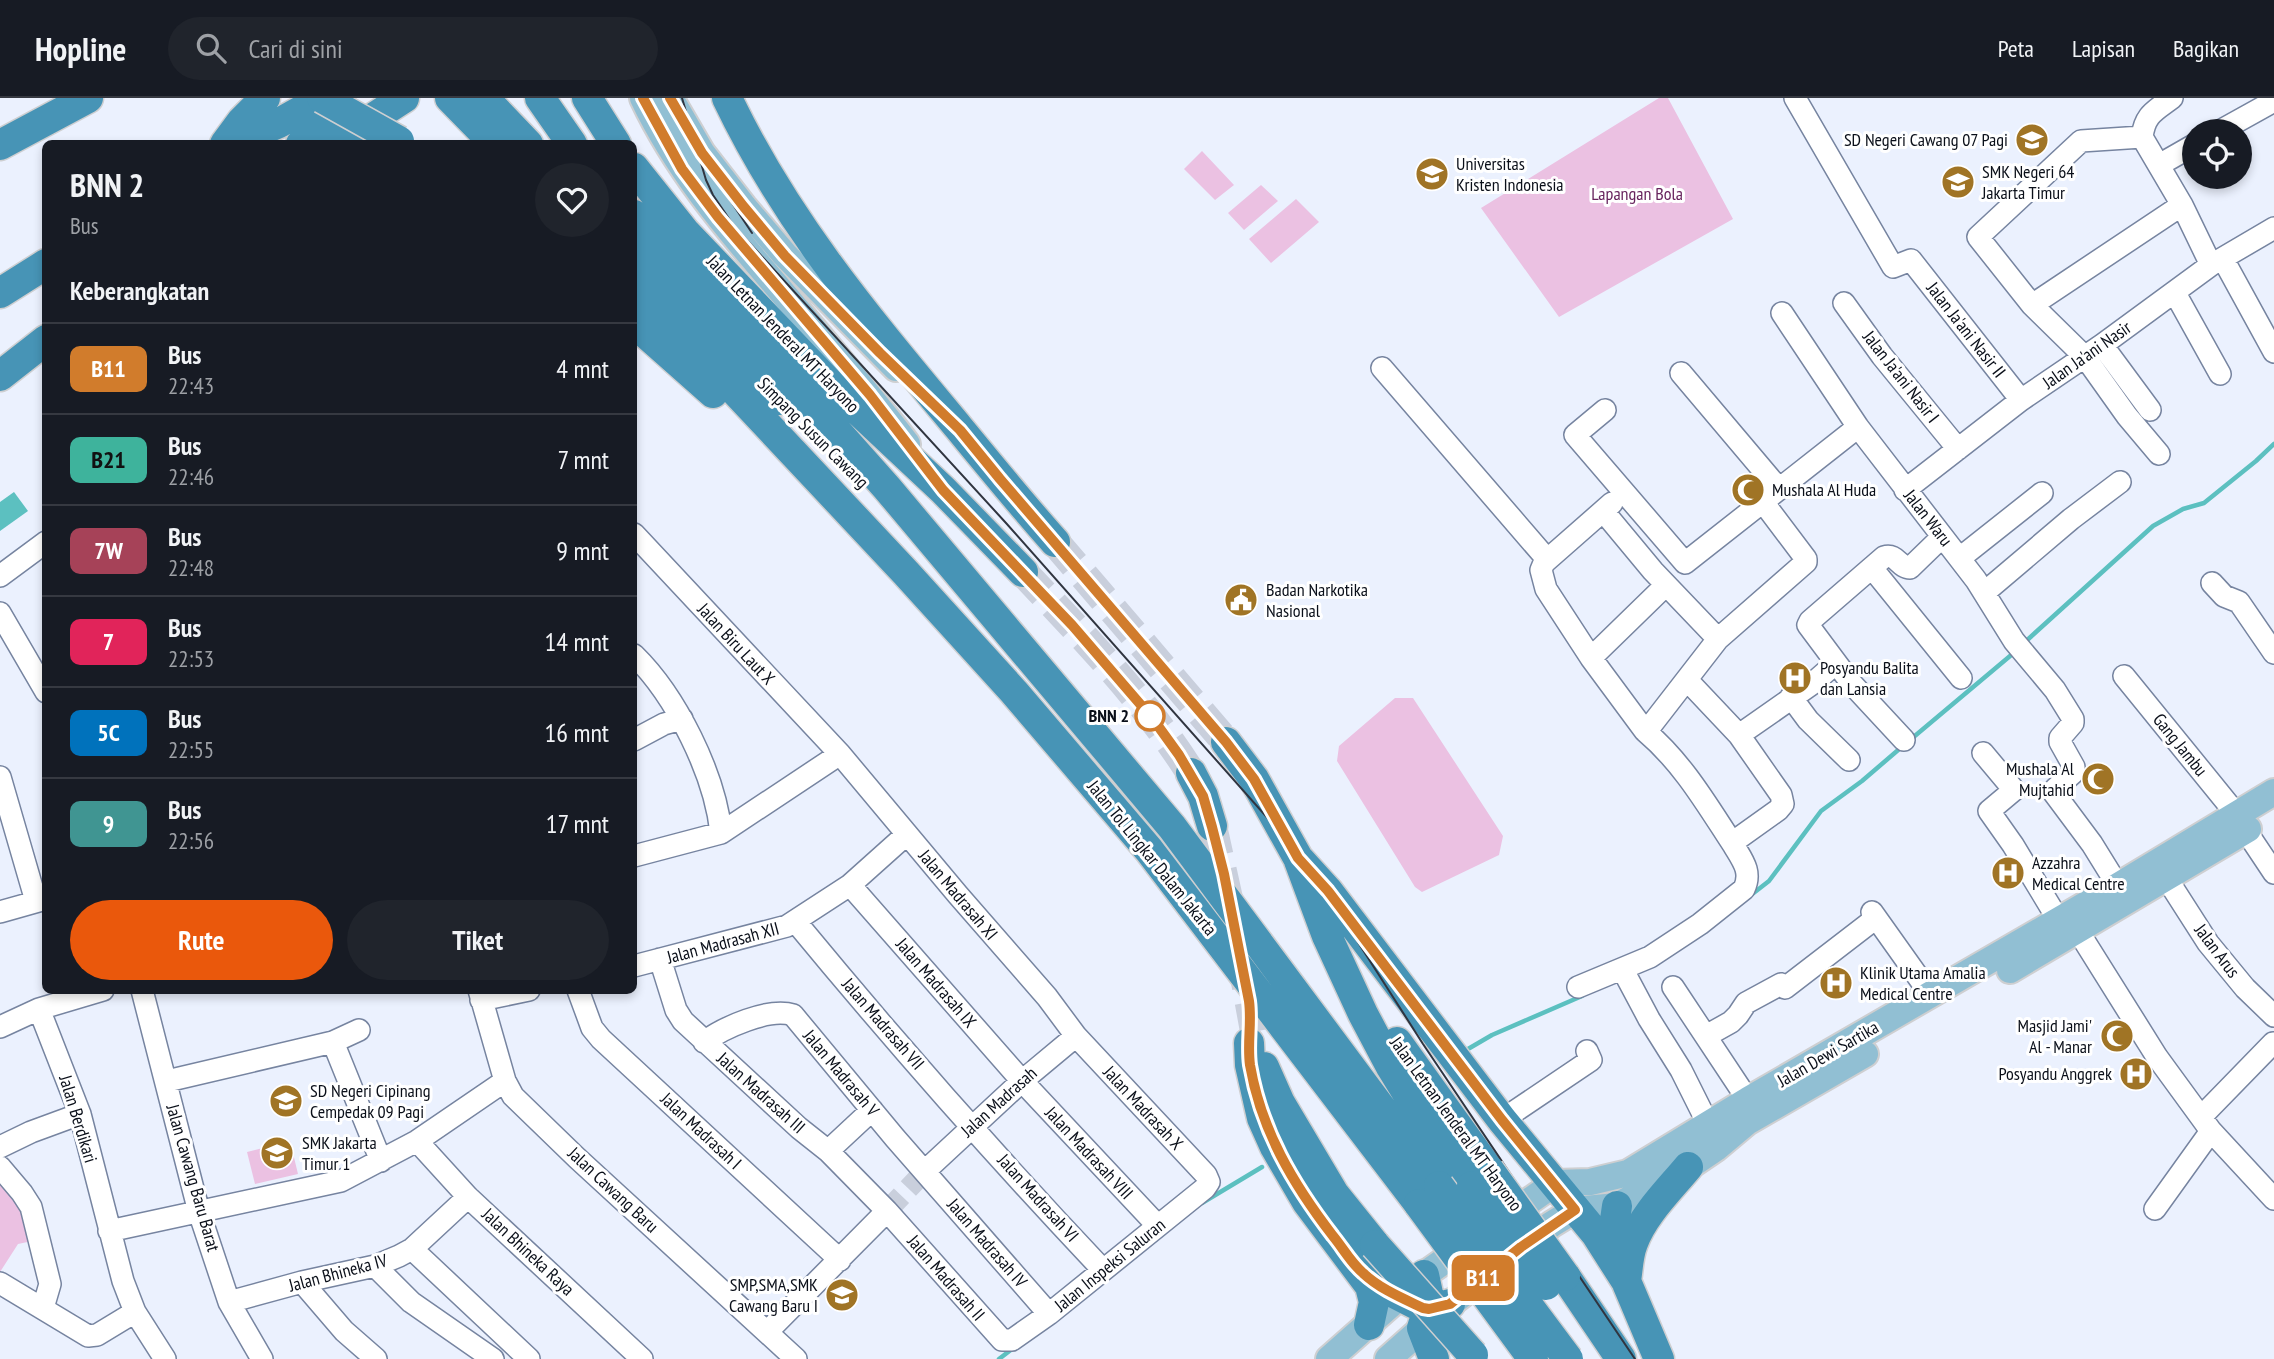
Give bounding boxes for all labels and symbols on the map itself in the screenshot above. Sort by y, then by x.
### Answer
school or university icon: SD Negeri Cawang 07 Pagi [2013,121,2051,159]
place label: SD Negeri Cawang 07 Pagi [1844,128,2008,151]
place label: Universitas Kristen Indonesia [1456,152,1564,196]
school or university icon: Universitas Kristen Indonesia [1413,155,1451,193]
place label: SMK Negeri 64 Jakarta Timur [1981,160,2074,204]
school or university icon: SMK Negeri 64 Jakarta Timur [1939,163,1977,201]
park label: Lapangan Bola [1591,182,1683,205]
street label: Jalan Letnan Jenderal MT Haryono [701,249,865,417]
street label: Jalan Ja'ani Nasir II [1921,276,2011,382]
street label: Jalan Ja'ani Nasir [2037,316,2136,394]
street label: Jalan Ja'ani Nasir I [1858,325,1945,427]
street label: Simpang Susun Cawang [753,372,874,493]
mosque icon: Mushala Al Huda [1729,471,1767,509]
place label: Mushala Al Huda [1772,478,1876,501]
street label: Jalan Waru [1898,484,1958,551]
place label: Badan Narkotika Nasional [1266,578,1368,622]
public building icon: Badan Narkotika Nasional [1222,581,1260,619]
street label: Jalan Biru Laut X [692,597,780,689]
place label: Posyandu Balita dan Lansia [1820,656,1919,700]
hospital icon: Posyandu Balita dan Lansia [1776,659,1814,697]
marker: BNN 2 [1135,701,1165,731]
place label: BNN 2 [1088,704,1129,727]
street label: Gang Jambu [2148,709,2213,781]
place label: Mushala Al Mujtahid [2006,757,2075,801]
mosque icon: Mushala Al Mujtahid [2079,760,2117,798]
street label: Jalan Tol Lingkar Dalam Jakarta [1082,775,1222,940]
street label: Jalan Madrasah XI [913,844,1003,945]
place label: Azzahra Medical Centre [2032,851,2125,895]
hospital icon: Azzahra Medical Centre [1989,854,2027,892]
street label: Jalan Madrasah XII [663,916,781,969]
street label: Jalan Arus [2189,918,2245,982]
street label: Jalan Madrasah IX [890,932,982,1032]
place label: Klinik Utama Amalia Medical Centre [1860,961,1986,1005]
hospital icon: Klinik Utama Amalia Medical Centre [1817,964,1855,1002]
street label: Jalan Madrasah VII [837,974,929,1074]
place label: Masjid Jami' Al - Manar [2017,1014,2092,1058]
street label: Jalan Dewi Sartika [1772,1015,1882,1092]
mosque icon: Masjid Jami' Al - Manar [2098,1017,2136,1055]
street label: Jalan Madrasah V [798,1025,884,1121]
street label: Jalan Letnan Jenderal MT Haryono [1385,1031,1528,1216]
street label: Jalan Madrasah III [712,1046,810,1138]
hospital icon: Posyandu Anggrek [2117,1055,2155,1093]
street label: Jalan Madrasah X [1098,1060,1188,1155]
street label: Jalan Madrasah [955,1061,1041,1142]
place label: Posyandu Anggrek [1998,1062,2112,1085]
street label: Jalan Berdikari [54,1071,103,1165]
place label: SD Negeri Cipinang Cempedak 09 Pagi [310,1079,430,1123]
school or university icon: SD Negeri Cipinang Cempedak 09 Pagi [267,1082,305,1120]
street label: Jalan Madrasah I [655,1087,747,1174]
street label: Jalan Cawang Baru Barat [161,1101,226,1254]
street label: Jalan Madrasah VIII [1040,1101,1138,1204]
place label: SMK Jakarta Timur 1 [302,1131,377,1175]
school or university icon: SMK Jakarta Timur 1 [258,1134,296,1172]
street label: Jalan Cawang Baru [562,1141,663,1237]
street label: Jalan Madrasah VI [992,1148,1084,1246]
street label: Jalan Madrasah IV [942,1193,1033,1293]
street label: Jalan Bhineka Raya [477,1202,579,1300]
street label: Jalan Inspeksi Saluran [1049,1213,1170,1317]
street label: Jalan Madrasah II [902,1229,990,1325]
street label: Jalan Bhineka IV [285,1248,390,1297]
line badge: B11 [1443,1255,1523,1301]
place label: SMP,SMA,SMK Cawang Baru I [729,1273,818,1317]
school or university icon: SMP,SMA,SMK Cawang Baru I [823,1276,861,1314]

